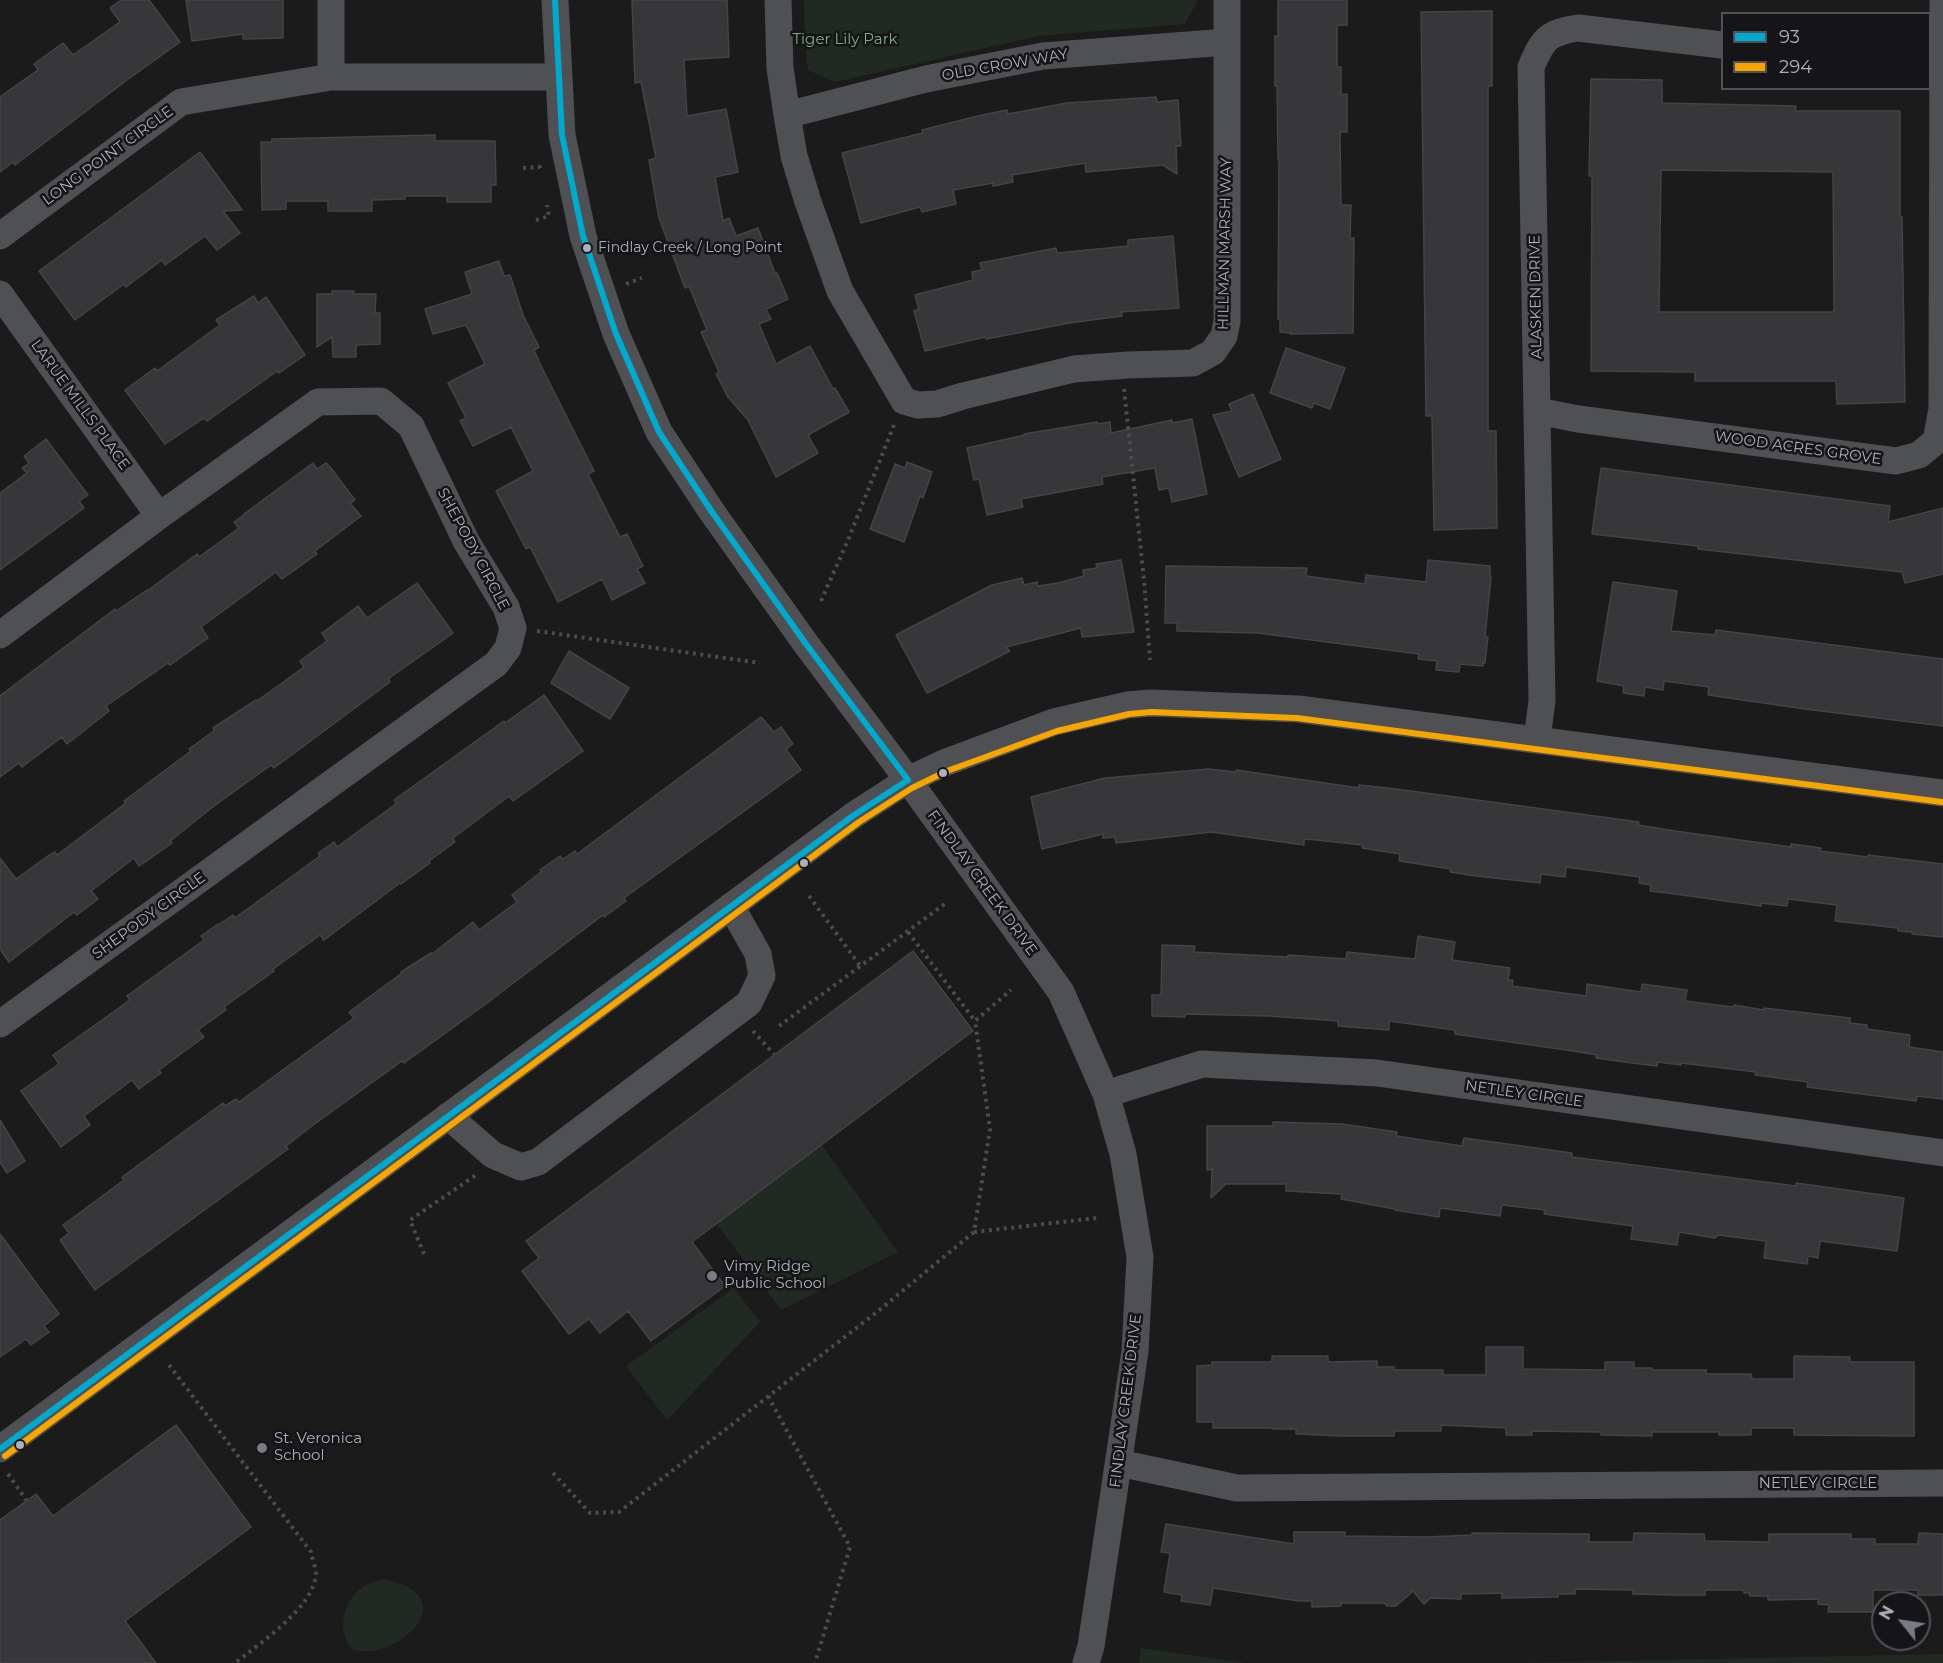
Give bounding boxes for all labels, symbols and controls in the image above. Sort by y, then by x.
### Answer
legend [1721,12,1931,90]
text: 93 [1779,26,1800,48]
park label: Tiger Lily Park [792,31,898,49]
street label: OLD CROW WAY [941,45,1069,85]
text: 294 [1779,56,1812,78]
street label: LONG POINT CIRCLE [39,103,177,209]
street label: HILLMAN MARSH WAY [1214,158,1236,330]
street label: ALASKEN DRIVE [1526,235,1546,359]
place label: Findlay Creek / Long Point [598,240,782,256]
marker: Findlay Creek / Long Point [581,242,593,254]
street label: LARUE MILLS PLACE [27,336,133,474]
street label: WOOD ACRES GROVE [1714,427,1882,469]
street label: SHEPODY CIRCLE [433,485,513,613]
unlabelled marker [937,767,949,779]
street label: FINDLAY CREEK DRIVE [923,807,1041,959]
unlabelled marker [798,857,810,869]
street label: SHEPODY CIRCLE [89,869,209,963]
street label: NETLEY CIRCLE [1464,1077,1584,1111]
place label: Vimy Ridge Public School [724,1258,826,1293]
marker: Vimy Ridge Public School [705,1269,719,1283]
street label: FINDLAY CREEK DRIVE [1106,1313,1146,1489]
place label: St. Veronica School [274,1430,362,1465]
unlabelled marker [14,1439,26,1451]
marker: St. Veronica School [255,1441,269,1455]
street label: NETLEY CIRCLE [1759,1475,1877,1493]
north arrow [1871,1591,1931,1651]
text: N [1875,1602,1898,1623]

